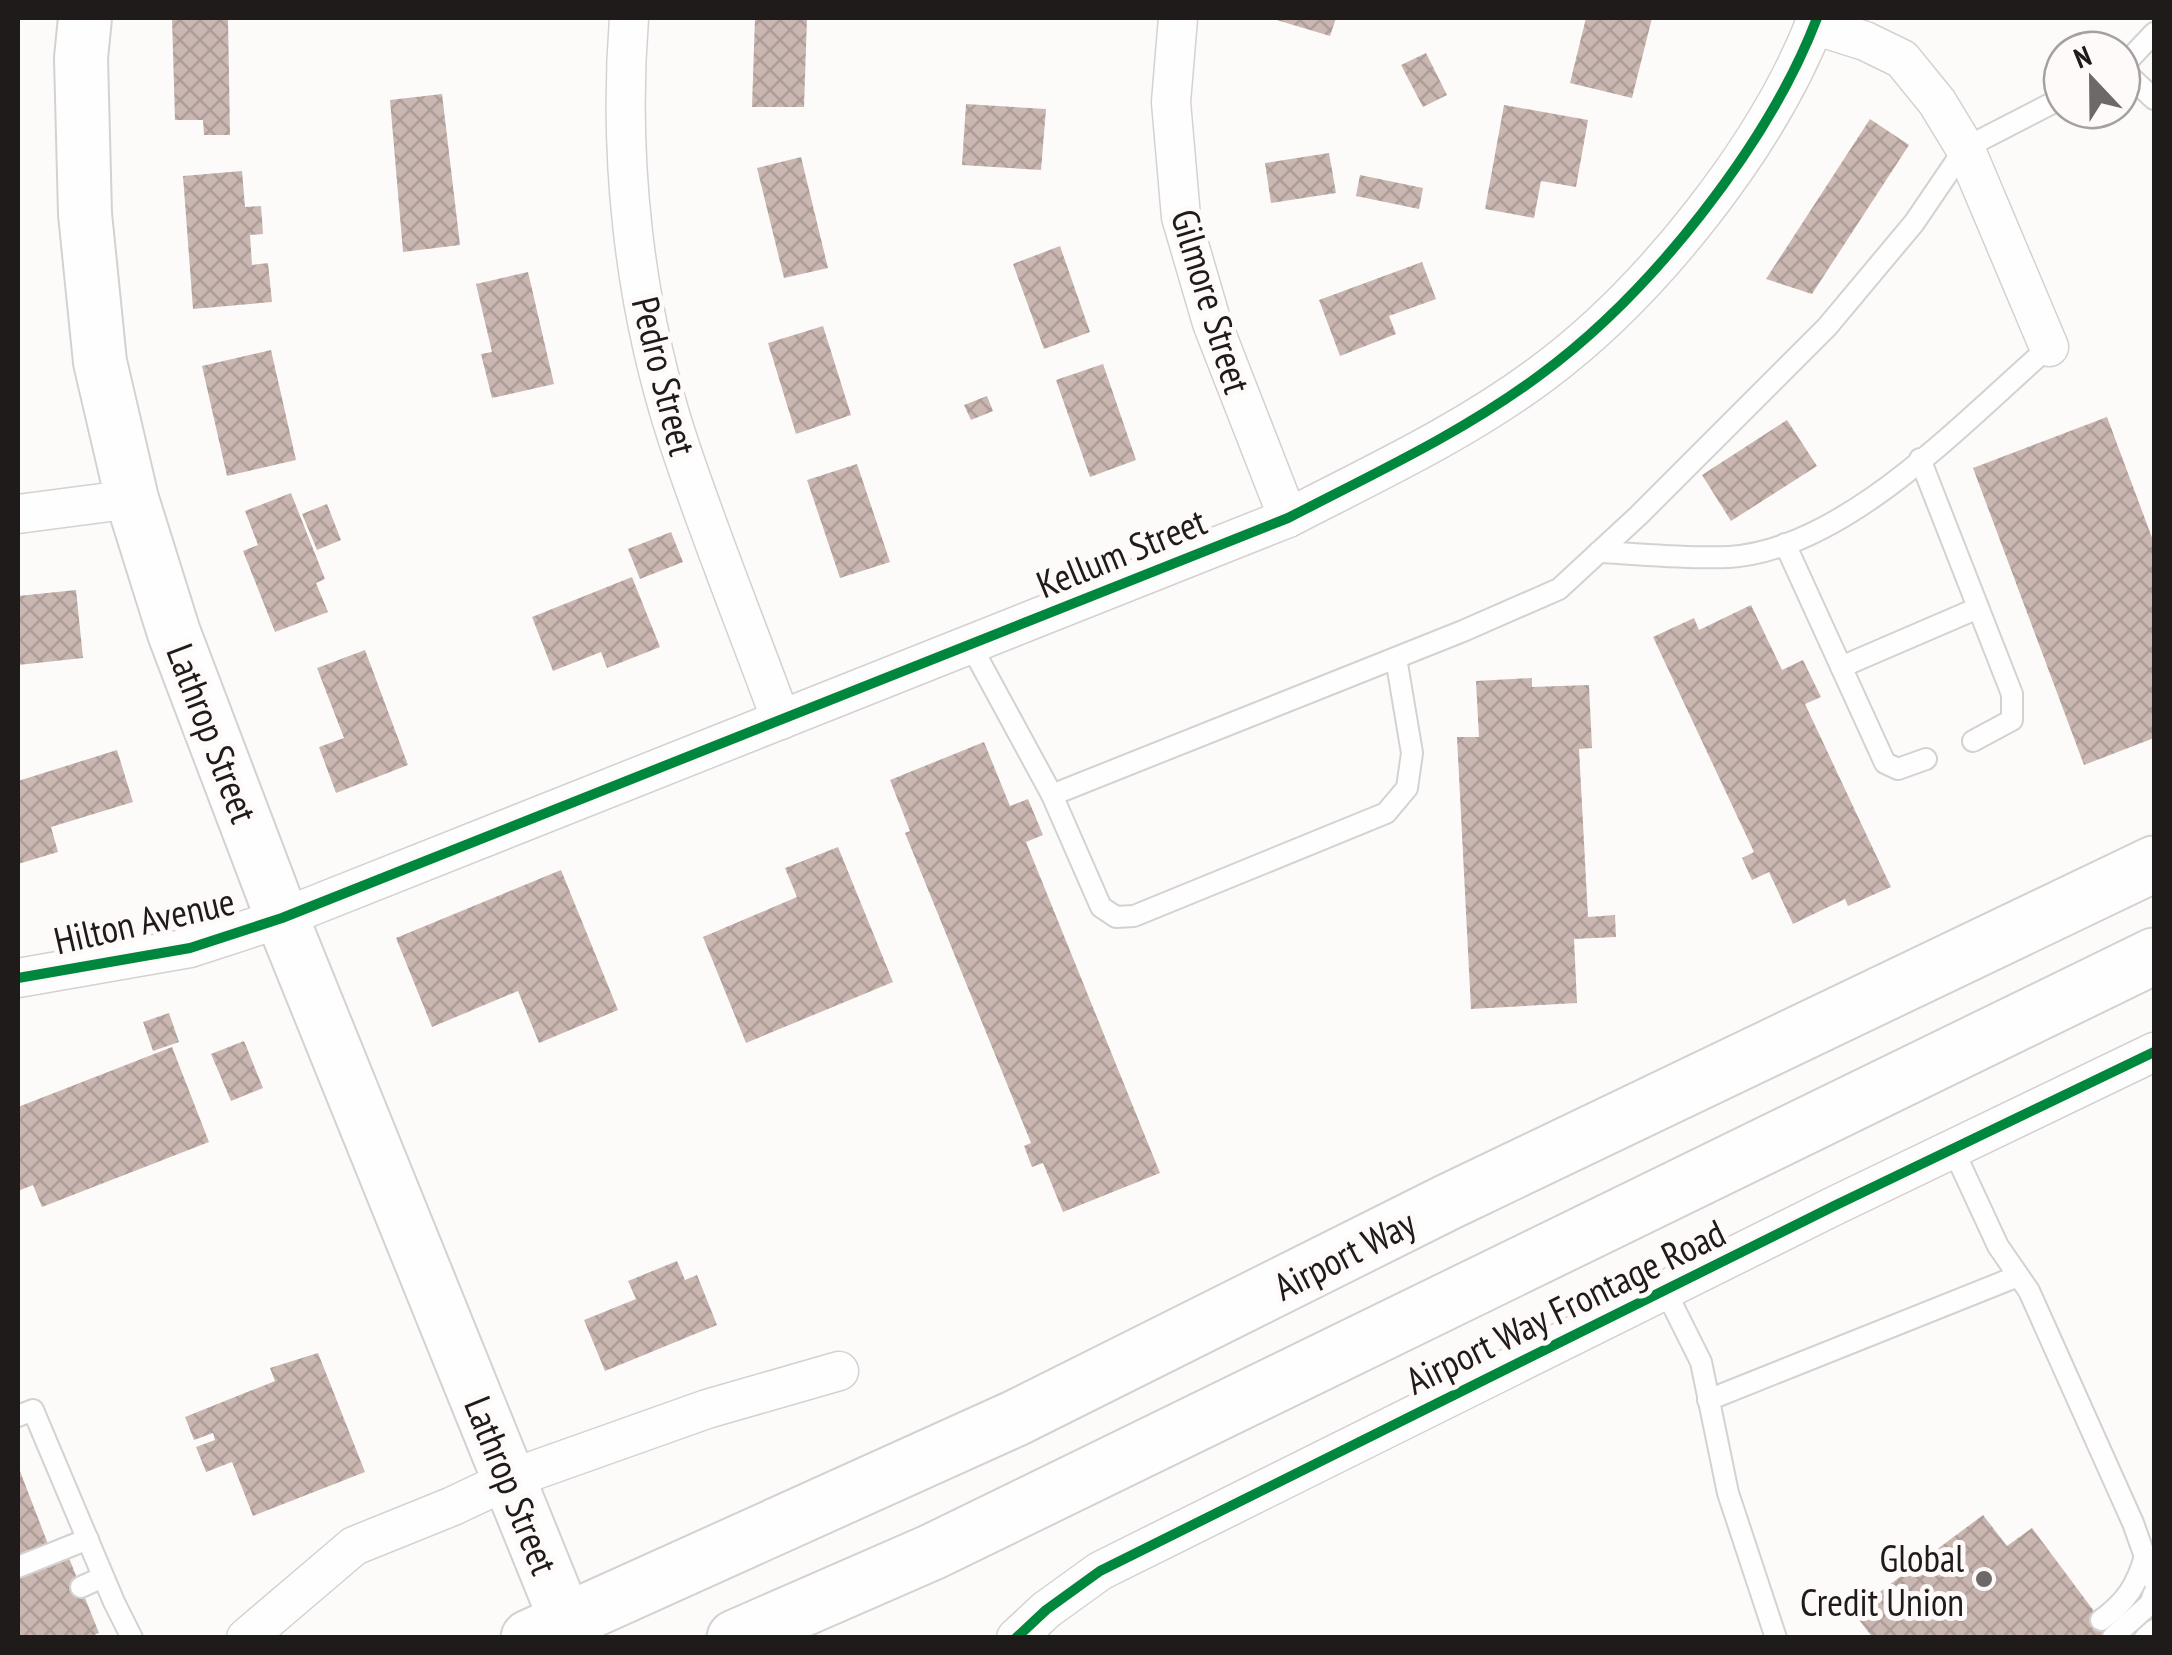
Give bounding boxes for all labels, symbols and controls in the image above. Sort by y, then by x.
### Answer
north arrow [2042,30,2142,130]
text: N [2069,36,2096,76]
street label: Gilmore Street [1161,203,1263,399]
street label: Pedro Street [622,292,708,461]
street label: Kellum Street [1029,496,1213,608]
street label: Lathrop Street [156,637,270,830]
street label: Hilton Avenue [49,875,239,965]
street label: Airport Way [1265,1197,1424,1310]
street label: Airport Way Frontage Road [1397,1207,1733,1405]
street label: Lathrop Street [454,1389,570,1582]
place label: Global Credit Union [1800,1533,1964,1626]
marker: Global Credit Union [1973,1568,1995,1590]

